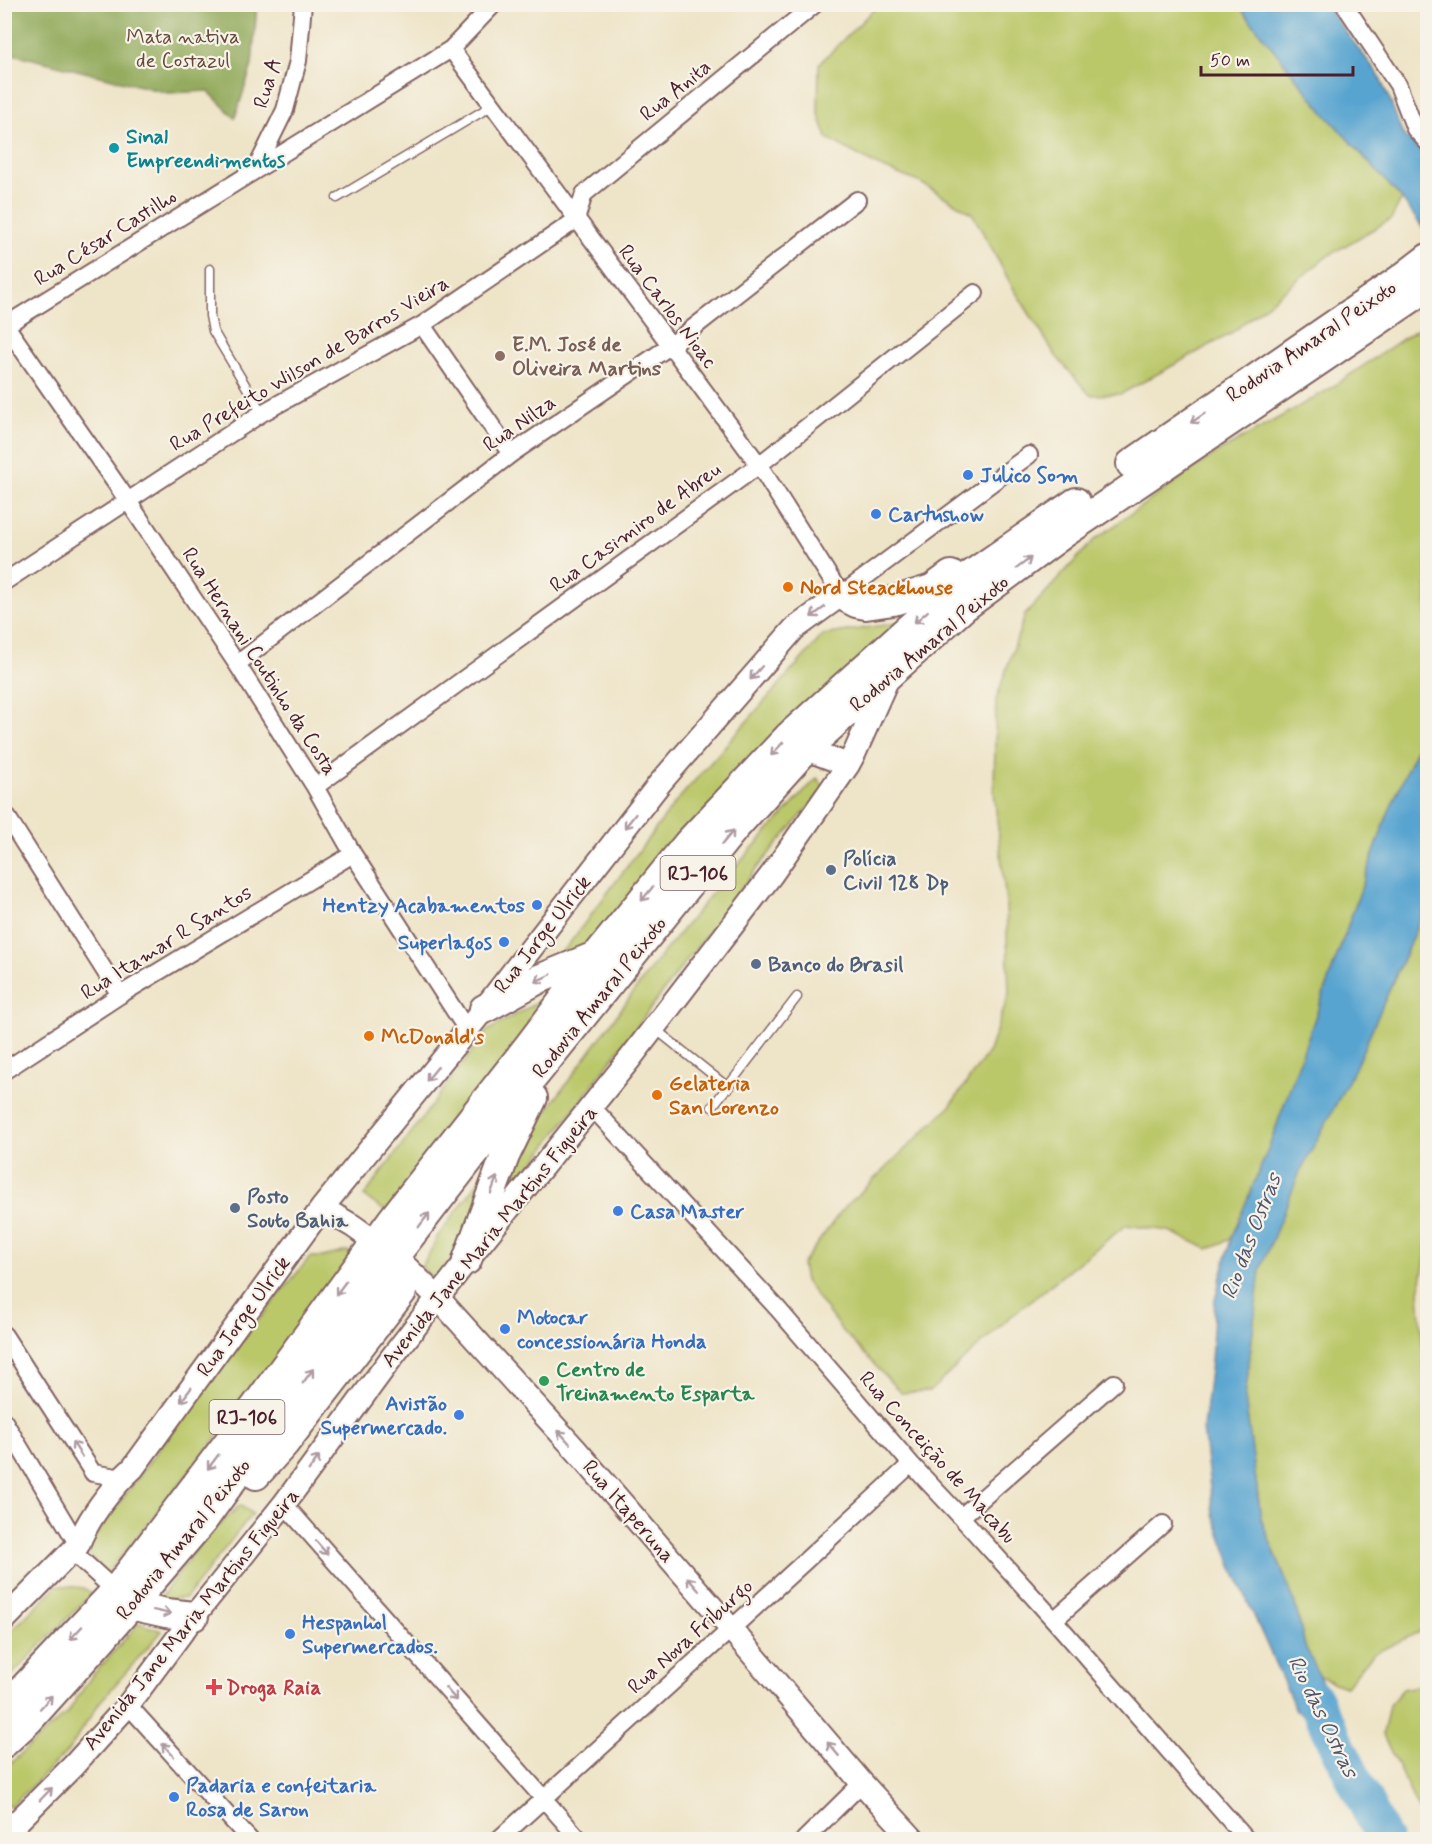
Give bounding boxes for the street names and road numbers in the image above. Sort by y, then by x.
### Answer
street label: Rua Anita [634,53,717,128]
street label: Rua A [247,55,289,112]
street label: Rua César Castilho [29,183,182,293]
street label: Rua Carlos Nioac [611,239,723,374]
street label: Rua Prefeito Wilson de Barros Vieira [165,269,454,459]
street label: Rodovia Amaral Peixoto [1221,274,1402,409]
street label: Rua Nilza [478,389,562,459]
street label: Rua Casimiro de Abreu [544,456,727,599]
street label: Rua Hernani Coutinho da Costa [175,542,343,781]
street label: Rodovia Amaral Peixoto [844,569,1015,719]
road number: RJ-106 [660,856,736,890]
street label: Rua Jorge Ulrick [488,869,599,1000]
street label: Rua Itamar R Santos [76,879,257,1007]
street label: Rodovia Amaral Peixoto [526,911,674,1084]
street label: Avenida Jane Maria Martins Figueira [375,1100,604,1373]
street label: Rua Jorge Ulrick [190,1250,298,1383]
street label: Rua Conceição de Macabu [852,1365,1022,1550]
road number: RJ-106 [210,1400,284,1434]
street label: Rodovia Amaral Peixoto [110,1453,258,1626]
street label: Rua Itaperuna [576,1454,681,1569]
street label: Avenida Jane Maria Martins Figueira [77,1483,306,1756]
street label: Rua Nova Friburgo [622,1573,761,1702]

